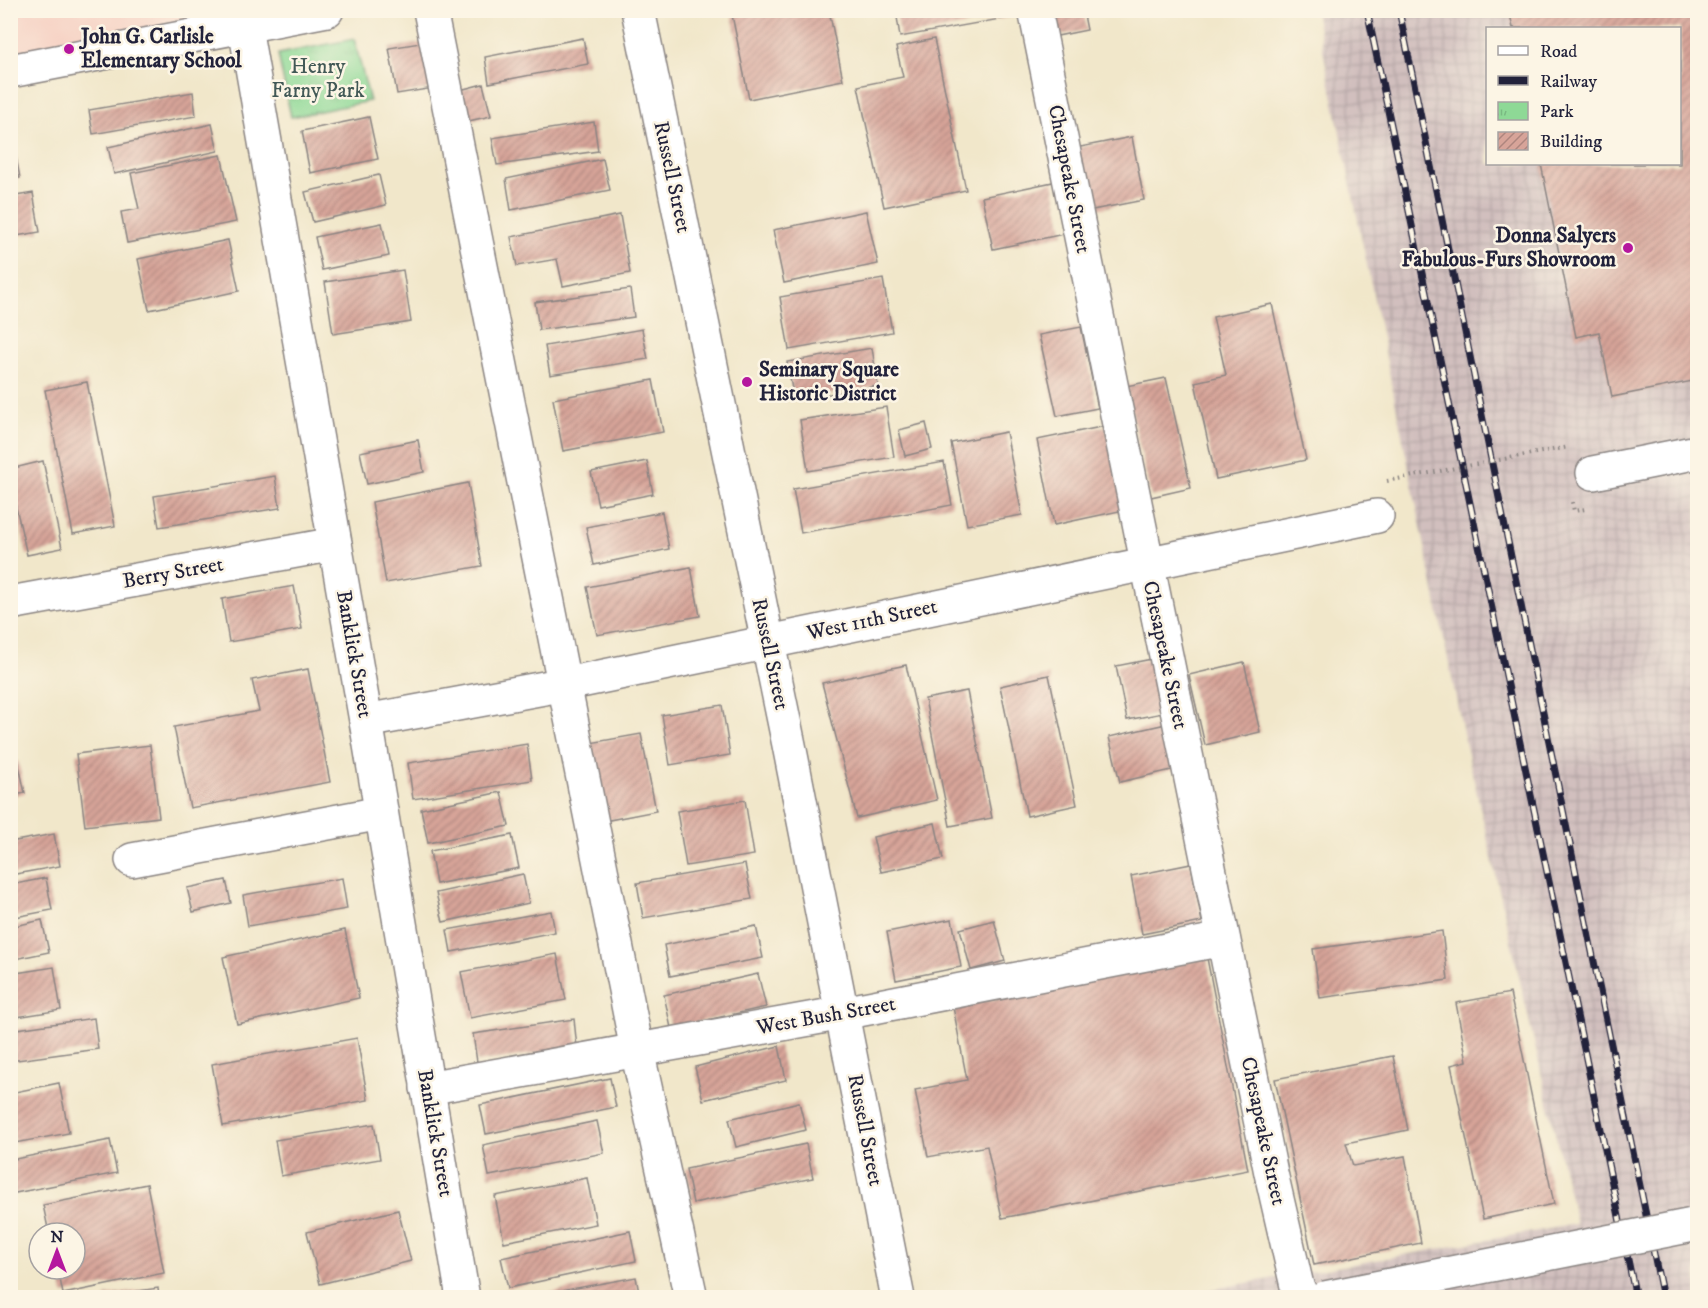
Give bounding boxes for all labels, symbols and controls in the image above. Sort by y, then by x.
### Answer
place label: John G. Carlisle Elementary School [79,24,242,74]
legend [1486,27,1681,165]
text: Road [1540,41,1577,63]
marker: John G. Carlisle Elementary School [62,42,76,56]
park label: Henry Farny Park [271,54,365,104]
text: Railway [1540,71,1598,93]
text: Park [1540,101,1574,123]
street label: Chesapeake Street [1042,103,1096,256]
street label: Russell Street [647,119,697,236]
text: Building [1540,131,1602,153]
place label: Donna Salyers Fabulous-Furs Showroom [1401,223,1616,273]
marker: Donna Salyers Fabulous-Furs Showroom [1621,241,1635,255]
place label: Seminary Square Historic District [759,357,899,407]
marker: Seminary Square Historic District [740,375,754,389]
street label: Berry Street [121,551,226,595]
street label: Chesapeake Street [1137,579,1193,732]
street label: Banklick Street [330,588,378,720]
street label: West 11th Street [804,593,940,647]
street label: Russell Street [745,596,795,713]
street label: West Bush Street [753,991,898,1041]
street label: Chesapeake Street [1235,1055,1291,1208]
street label: Banklick Street [411,1067,459,1199]
street label: Russell Street [841,1072,889,1189]
north arrow [27,1221,87,1281]
text: N [50,1227,64,1247]

